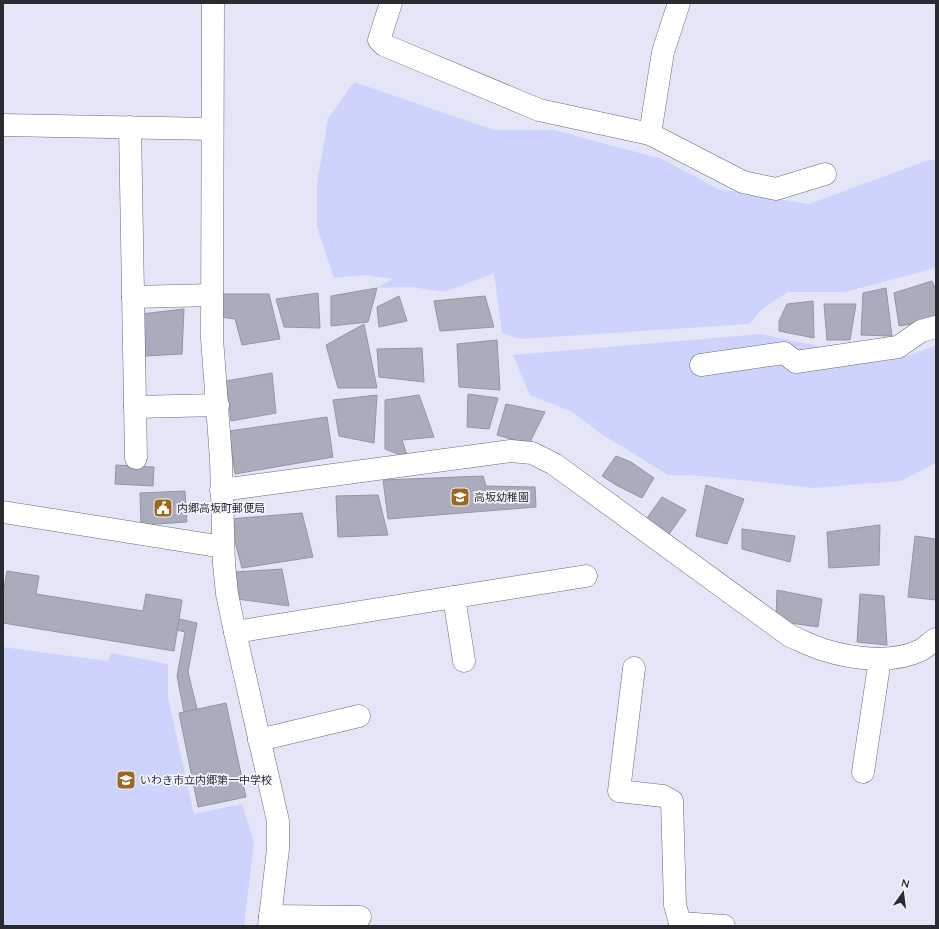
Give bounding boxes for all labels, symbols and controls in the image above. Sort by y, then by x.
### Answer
school or university icon: 高坂幼稚園 [449,486,471,508]
place label: 高坂幼稚園 [474,490,529,504]
public building icon: 内郷高坂町郵便局 [152,497,174,519]
place label: 内郷高坂町郵便局 [177,501,265,515]
school or university icon: いわき市立内郷第一中学校 [115,769,137,791]
place label: いわき市立内郷第一中学校 [140,773,272,787]
north arrow [883,873,923,913]
text: N [900,876,911,891]

